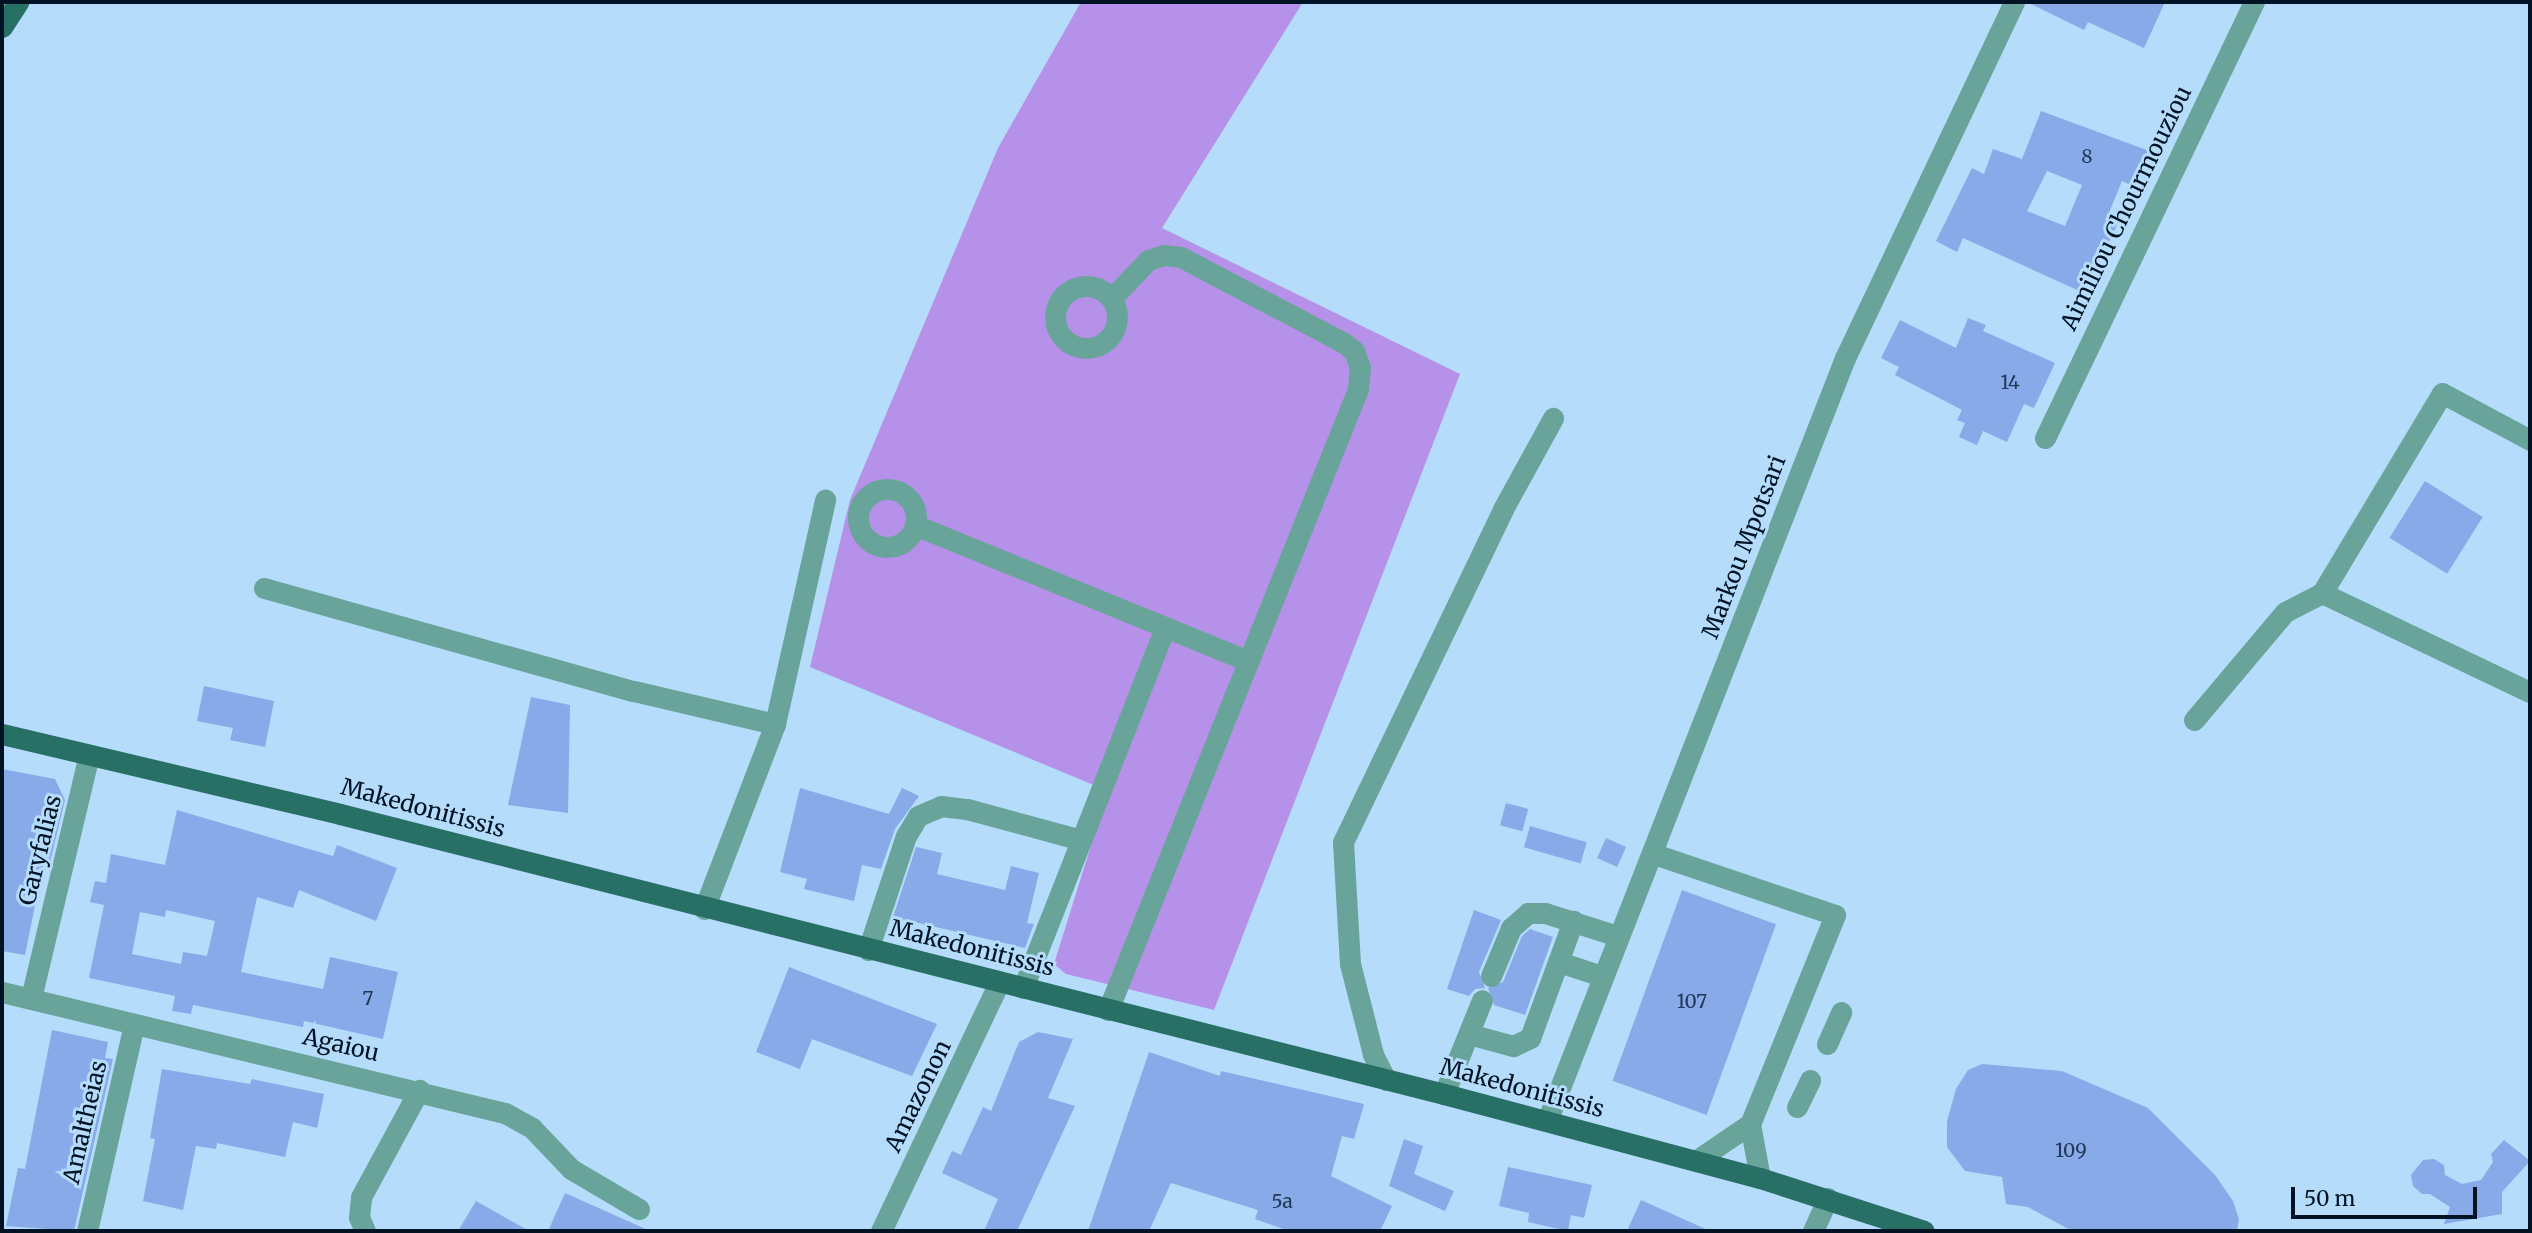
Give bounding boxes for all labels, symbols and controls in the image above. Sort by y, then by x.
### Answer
street label: Aimiliou Chourmouziou [2055,81,2197,335]
house number: 8 [2081,146,2093,168]
house number: 14 [2000,372,2020,394]
street label: Markou Mpotsari [1696,452,1792,642]
street label: Makedonitissis [338,773,508,843]
street label: Garyfalias [13,792,67,908]
street label: Makedonitissis [887,914,1057,982]
house number: 7 [363,988,373,1010]
house number: 107 [1677,991,1707,1013]
street label: Agaiou [300,1023,382,1067]
street label: Amazonon [879,1035,957,1157]
street label: Makedonitissis [1437,1053,1607,1123]
street label: Amaltheias [57,1058,113,1186]
house number: 109 [2055,1140,2087,1162]
scale bar [2294,1174,2480,1218]
text: 50 m [2304,1185,2355,1212]
house number: 5a [1271,1191,1293,1213]

